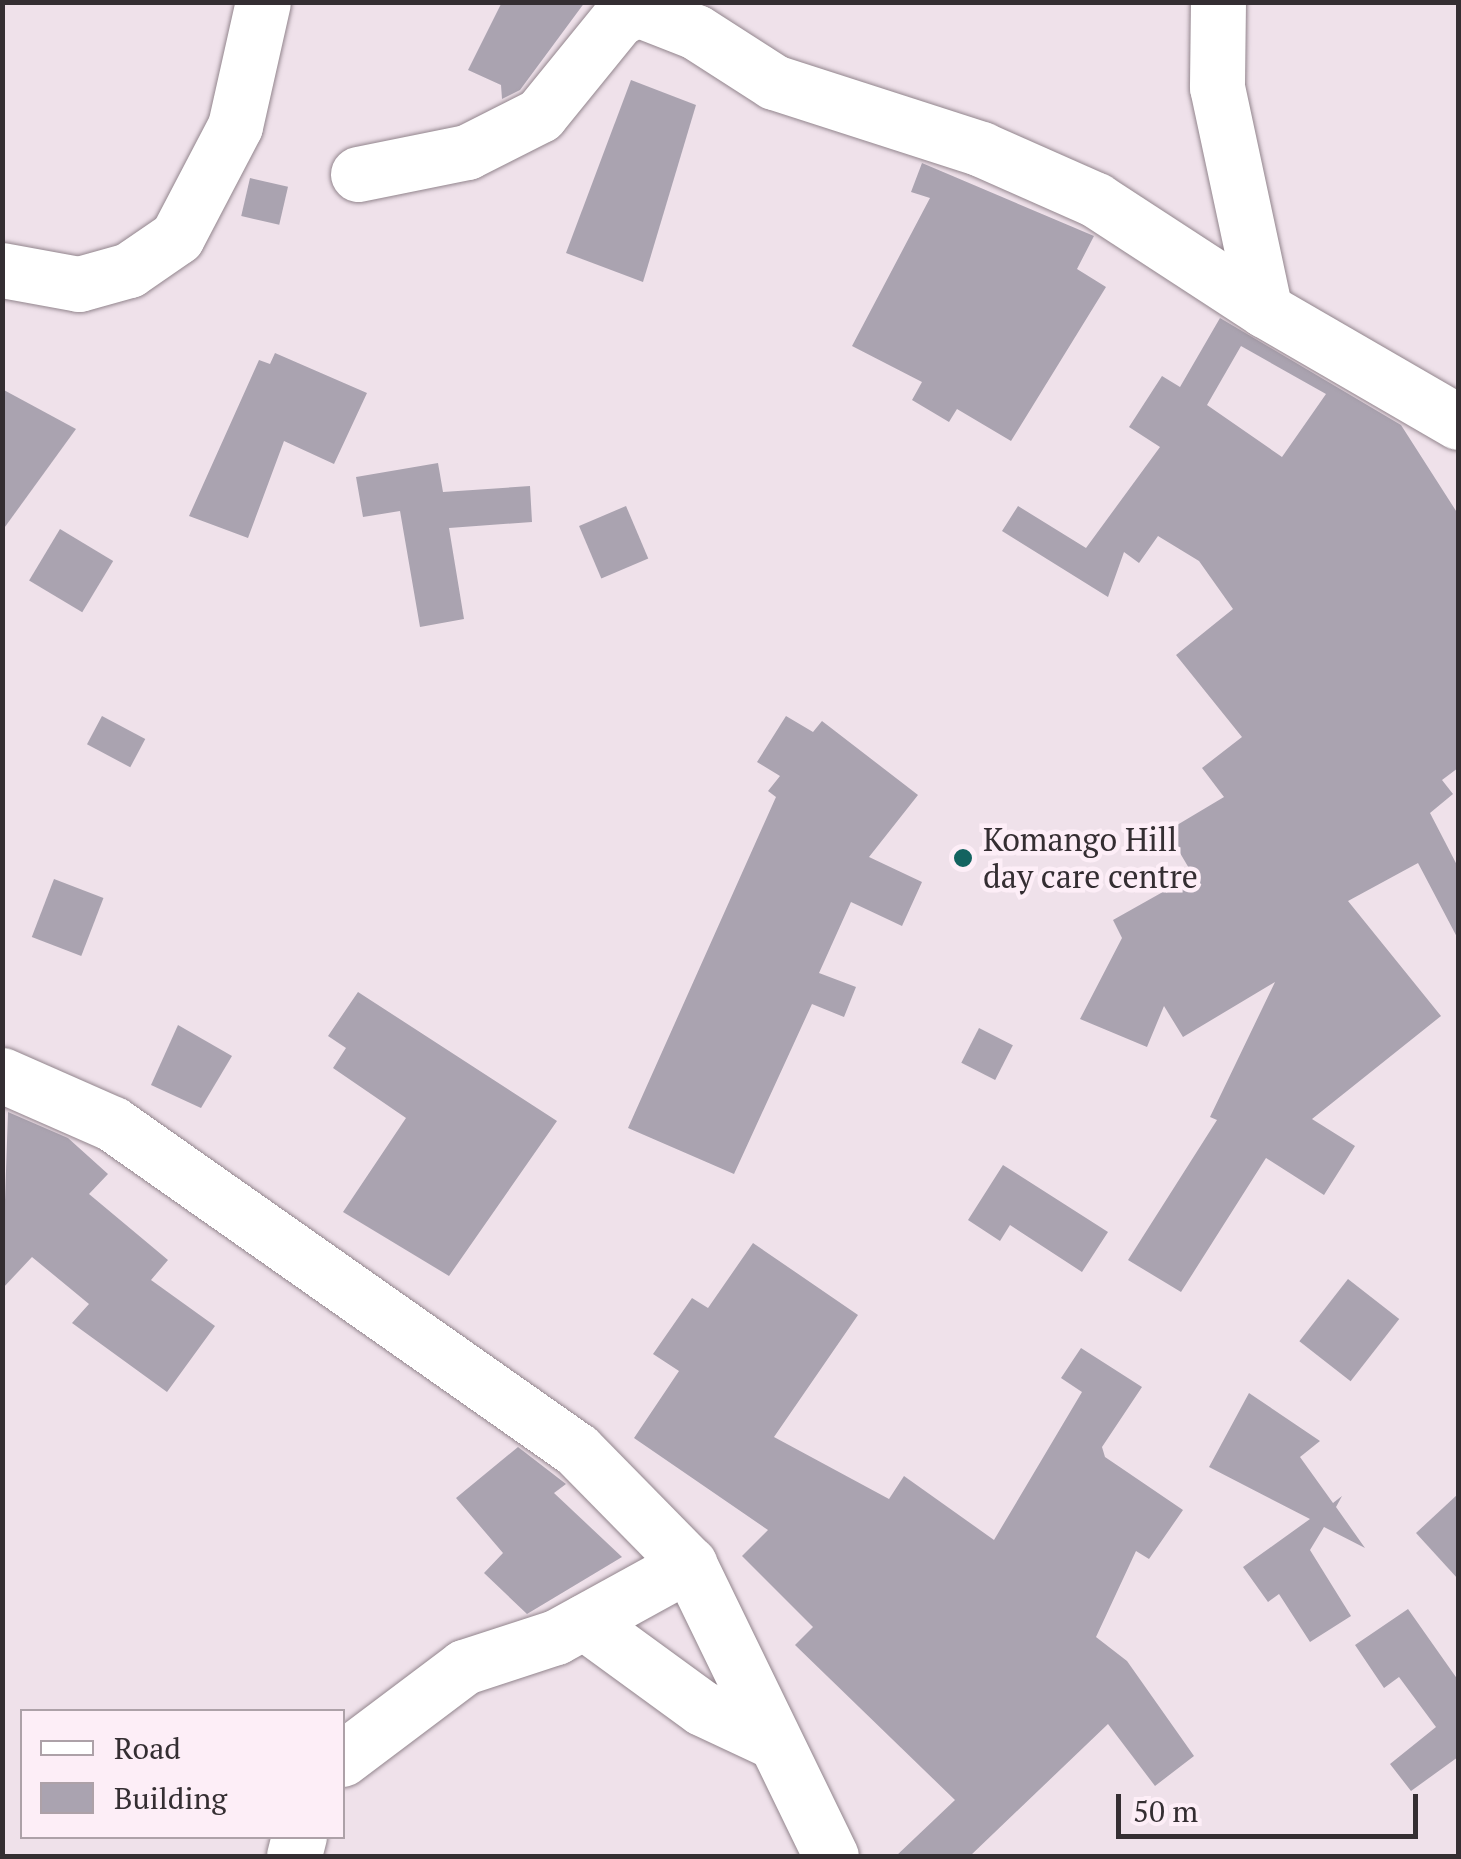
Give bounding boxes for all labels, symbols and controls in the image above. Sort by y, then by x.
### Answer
place label: Komango Hill day care centre [983,821,1198,896]
marker: Komango Hill day care centre [952,847,974,869]
legend [20,1709,345,1839]
text: Road [114,1728,181,1768]
scale bar [1121,1774,1424,1836]
text: Building [114,1778,227,1818]
text: 50 m [1133,1791,1198,1831]

